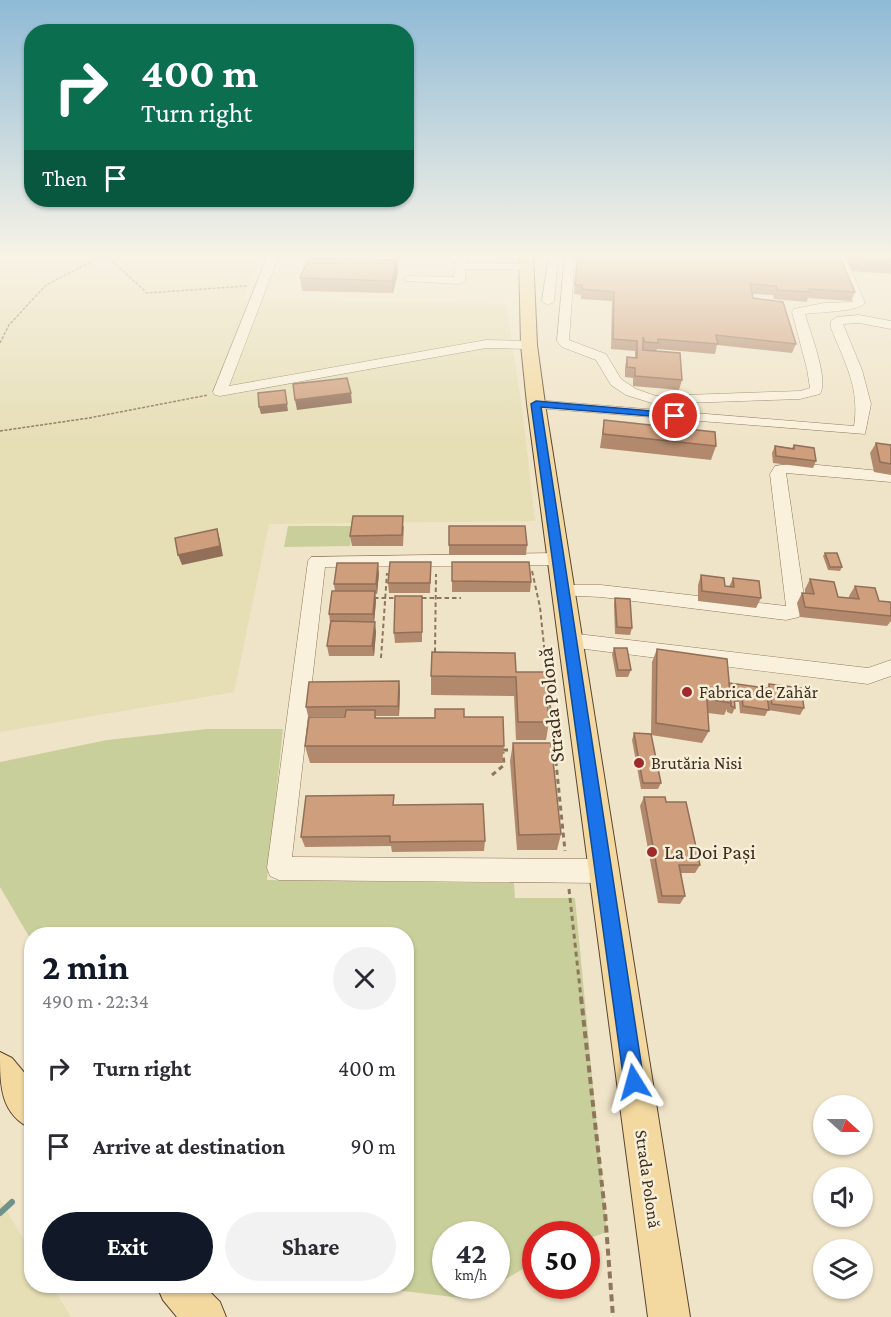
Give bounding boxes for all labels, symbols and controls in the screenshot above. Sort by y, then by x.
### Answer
icon: right [42,48,120,126]
text: 400 m [141,49,258,96]
text: Turn right [141,98,252,128]
icon: arrive [99,162,132,195]
text: Then [42,166,87,191]
pin [649,390,700,441]
icon: arrive [658,399,691,432]
street label: Strada Polonă [533,646,569,764]
place label: Fabrica de Zahăr [699,682,819,702]
marker: Fabrica de Zahăr [680,685,694,699]
place label: Brutăria Nisi [651,753,742,773]
marker: Brutăria Nisi [632,756,646,770]
place label: La Doi Pași [664,840,756,865]
marker: La Doi Pași [645,845,659,859]
text: 2 min [42,947,129,987]
button: close [333,947,396,1010]
text: 490 m · 22:34 [42,990,149,1012]
position arrow [602,1050,666,1114]
icon: right [42,1052,75,1085]
text: Turn right [93,1056,191,1081]
text: 400 m [338,1056,396,1081]
north arrow [813,1095,873,1155]
map controls [813,1095,873,1299]
street label: Strada Polonă [631,1128,665,1230]
icon: arrive [42,1130,75,1163]
text: Arrive at destination [93,1134,285,1159]
text: 90 m [351,1134,396,1159]
button: sound [813,1167,873,1227]
button: Exit [42,1212,213,1281]
button: Share [225,1212,396,1281]
speed limit sign: 50 [522,1221,600,1299]
text: 42 [455,1236,487,1269]
button: layers [813,1239,873,1299]
text: km/h [455,1267,487,1283]

